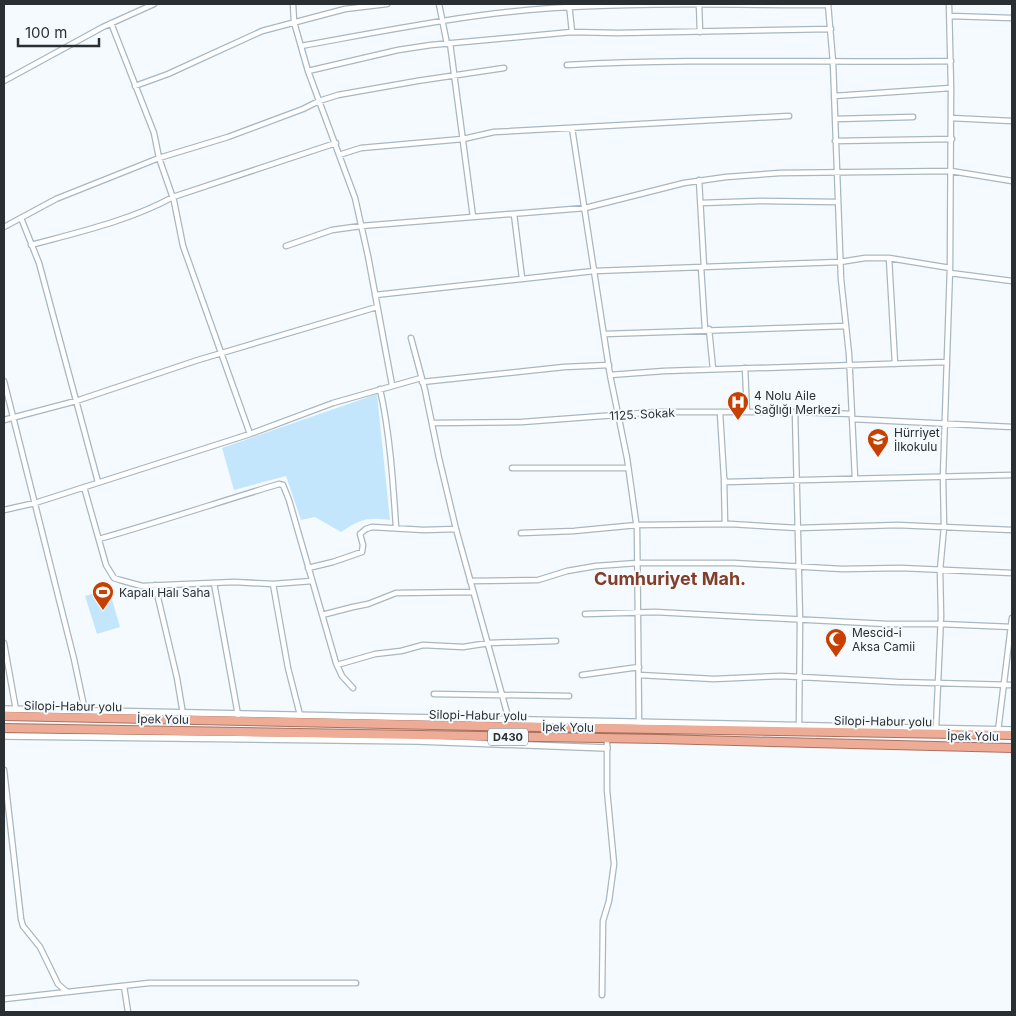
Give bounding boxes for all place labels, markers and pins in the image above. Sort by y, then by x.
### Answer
place label: 4 Nolu Aile Sağlığı Merkezi [754,388,841,417]
hospital icon: 4 Nolu Aile Sağlığı Merkezi [726,390,750,421]
place label: Hürriyet İlkokulu [894,425,940,454]
school or university icon: Hürriyet İlkokulu [866,427,890,458]
sports icon: Kapalı Halı Saha [91,580,115,611]
place label: Kapalı Halı Saha [119,585,210,600]
place label: Mescid-i Aksa Camii [852,625,915,654]
mosque icon: Mescid-i Aksa Camii [824,627,848,658]

